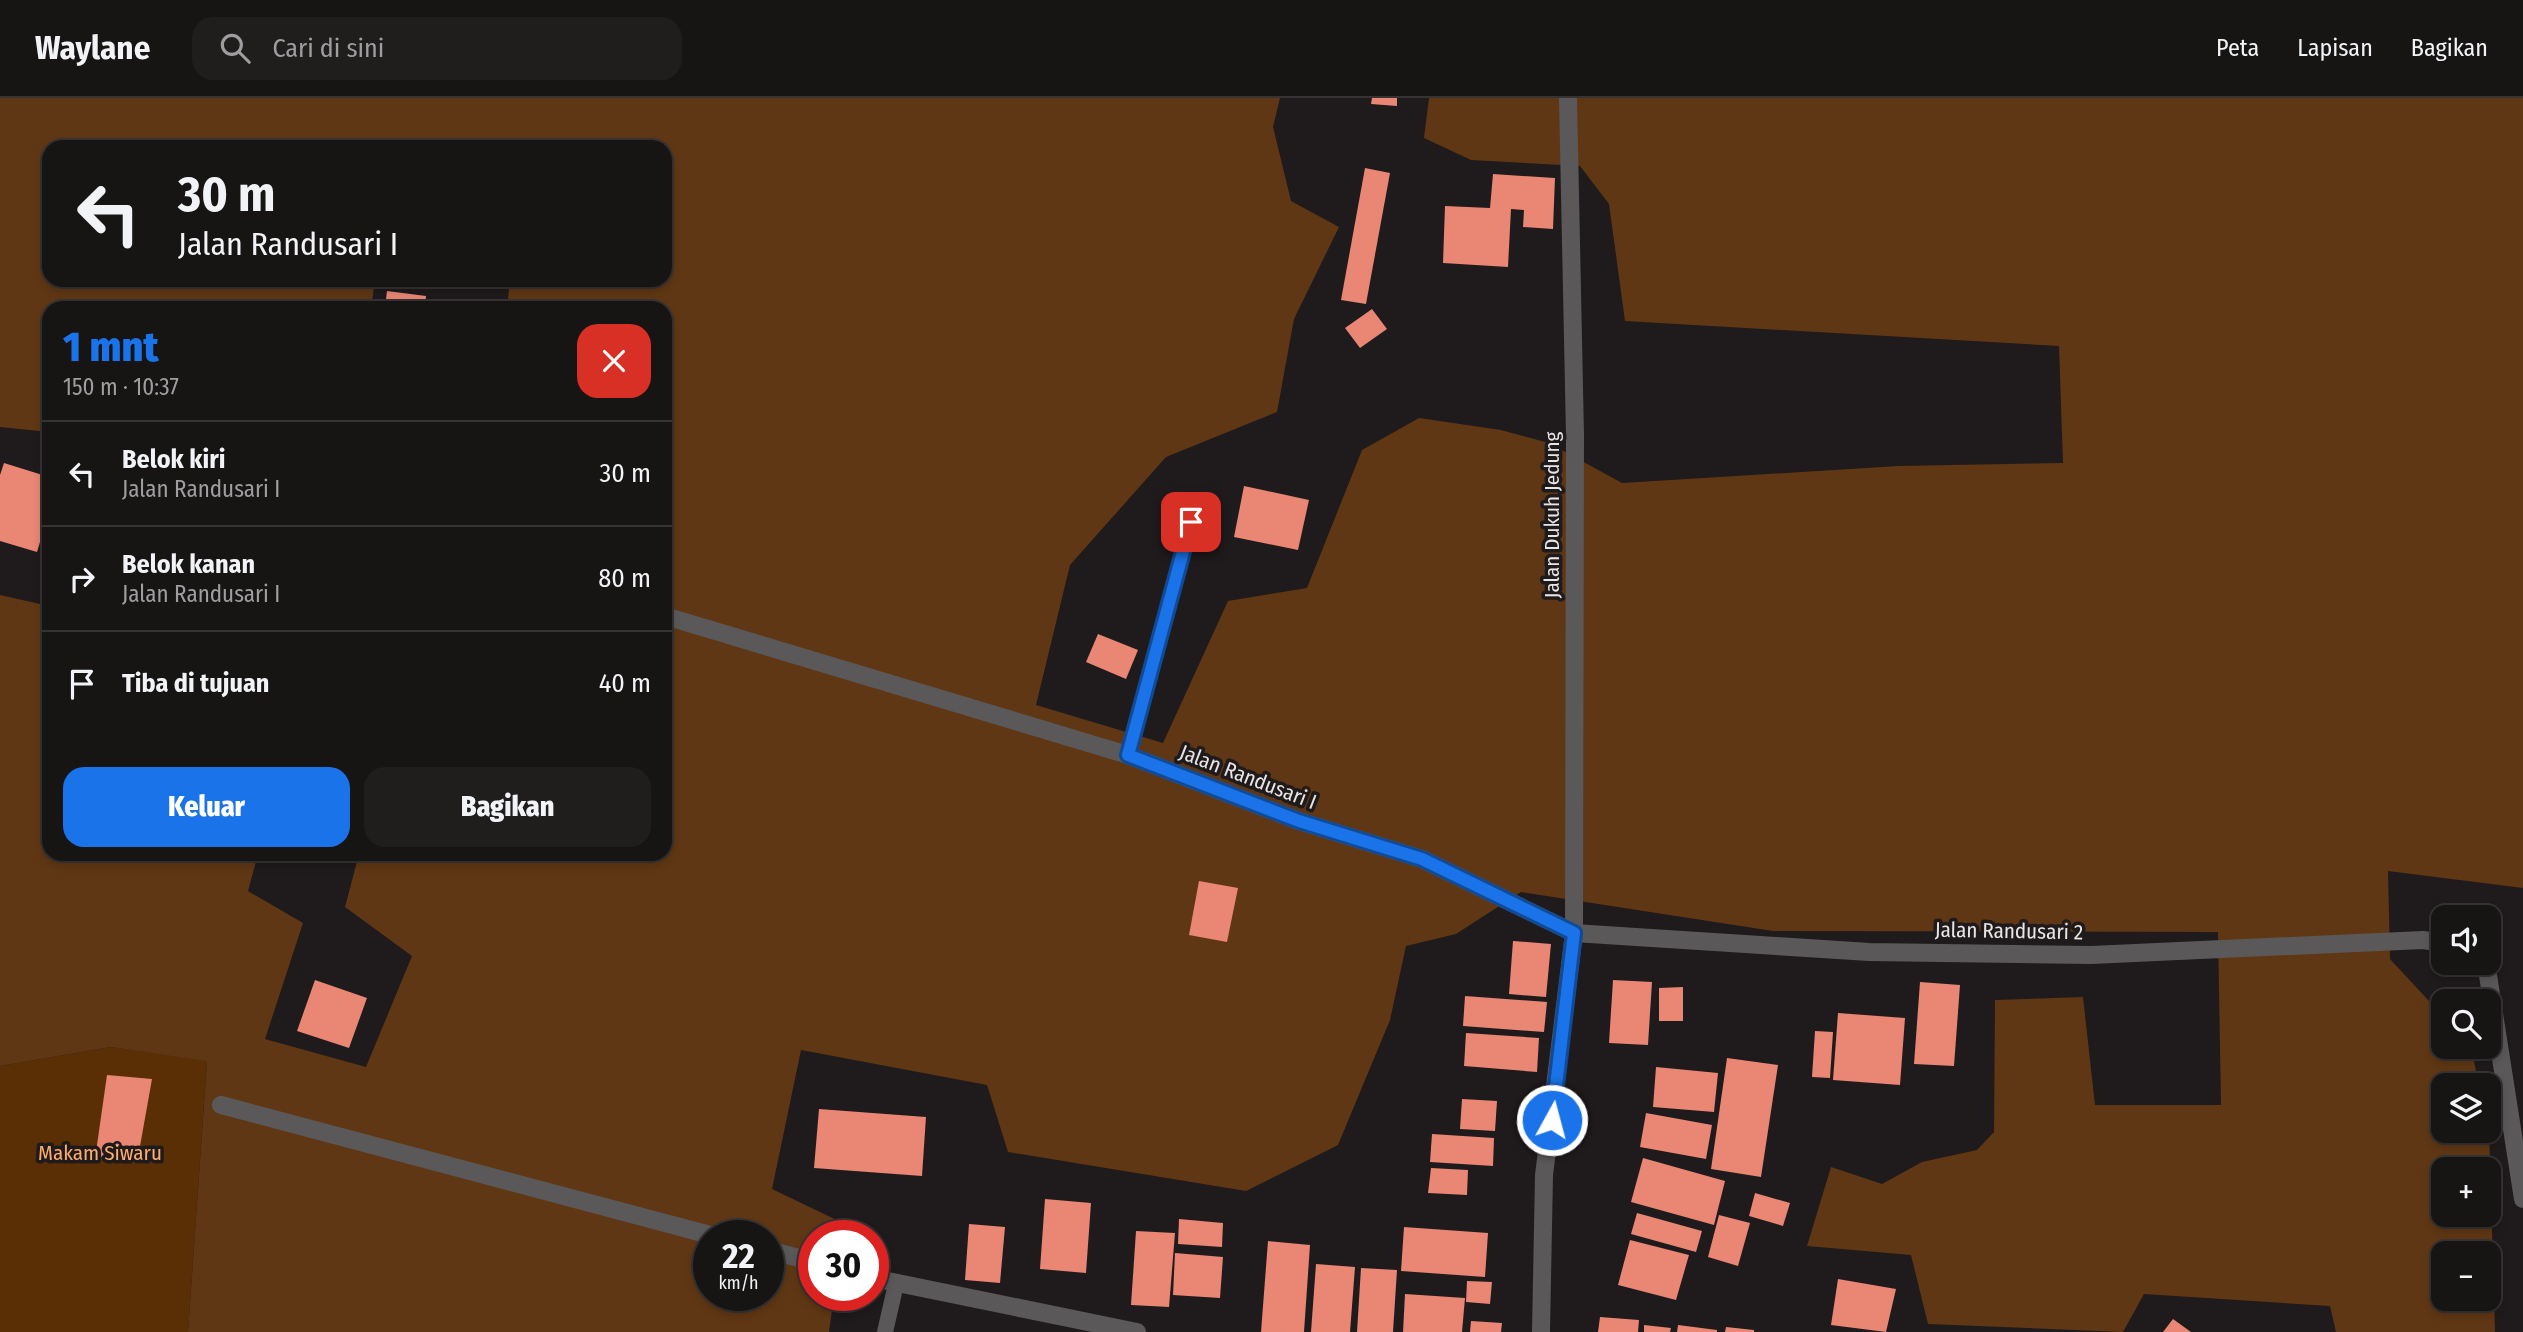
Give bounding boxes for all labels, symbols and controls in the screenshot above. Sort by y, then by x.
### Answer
search box [192,17,682,80]
text: Waylane [35,28,150,68]
icon: search [216,29,254,67]
text: Cari di sini [272,33,384,64]
text: Peta [2216,34,2259,62]
text: Lapisan [2297,34,2373,62]
text: Bagikan [2411,34,2488,62]
text: 30 m [178,165,276,224]
icon: left [63,168,154,259]
text: Jalan Randusari I [178,225,398,263]
text: 1 mnt [63,322,159,372]
button: close [577,324,651,398]
text: 150 m · 10:37 [63,373,179,401]
street label: Jalan Dukuh Jedung [1539,432,1565,598]
text: Belok kiri [122,444,225,475]
icon: left [63,455,101,493]
text: 30 m [600,458,651,489]
text: Jalan Randusari I [122,475,280,503]
pin [1161,492,1221,552]
icon: arrive [1172,503,1210,541]
text: Belok kanan [122,549,255,580]
icon: right [63,560,101,598]
text: 80 m [598,563,651,594]
text: Jalan Randusari I [122,580,280,608]
icon: arrive [63,665,101,703]
text: Tiba di tujuan [122,668,269,699]
text: 40 m [599,668,651,699]
street label: Jalan Randusari I [1176,739,1320,815]
button: Keluar [63,767,350,847]
button: Bagikan [364,767,651,847]
map controls [2431,905,2501,1311]
button: sound [2431,905,2501,975]
street label: Jalan Randusari 2 [1935,917,2083,945]
button: search [2431,989,2501,1059]
button: layers [2431,1073,2501,1143]
position arrow [1515,1083,1589,1157]
park label: Makam Siwaru [38,1140,162,1166]
button: + [2431,1157,2501,1227]
speed limit sign: 30 [798,1220,889,1311]
text: 22 [722,1235,755,1277]
button: − [2431,1241,2501,1311]
text: km/h [718,1272,759,1294]

